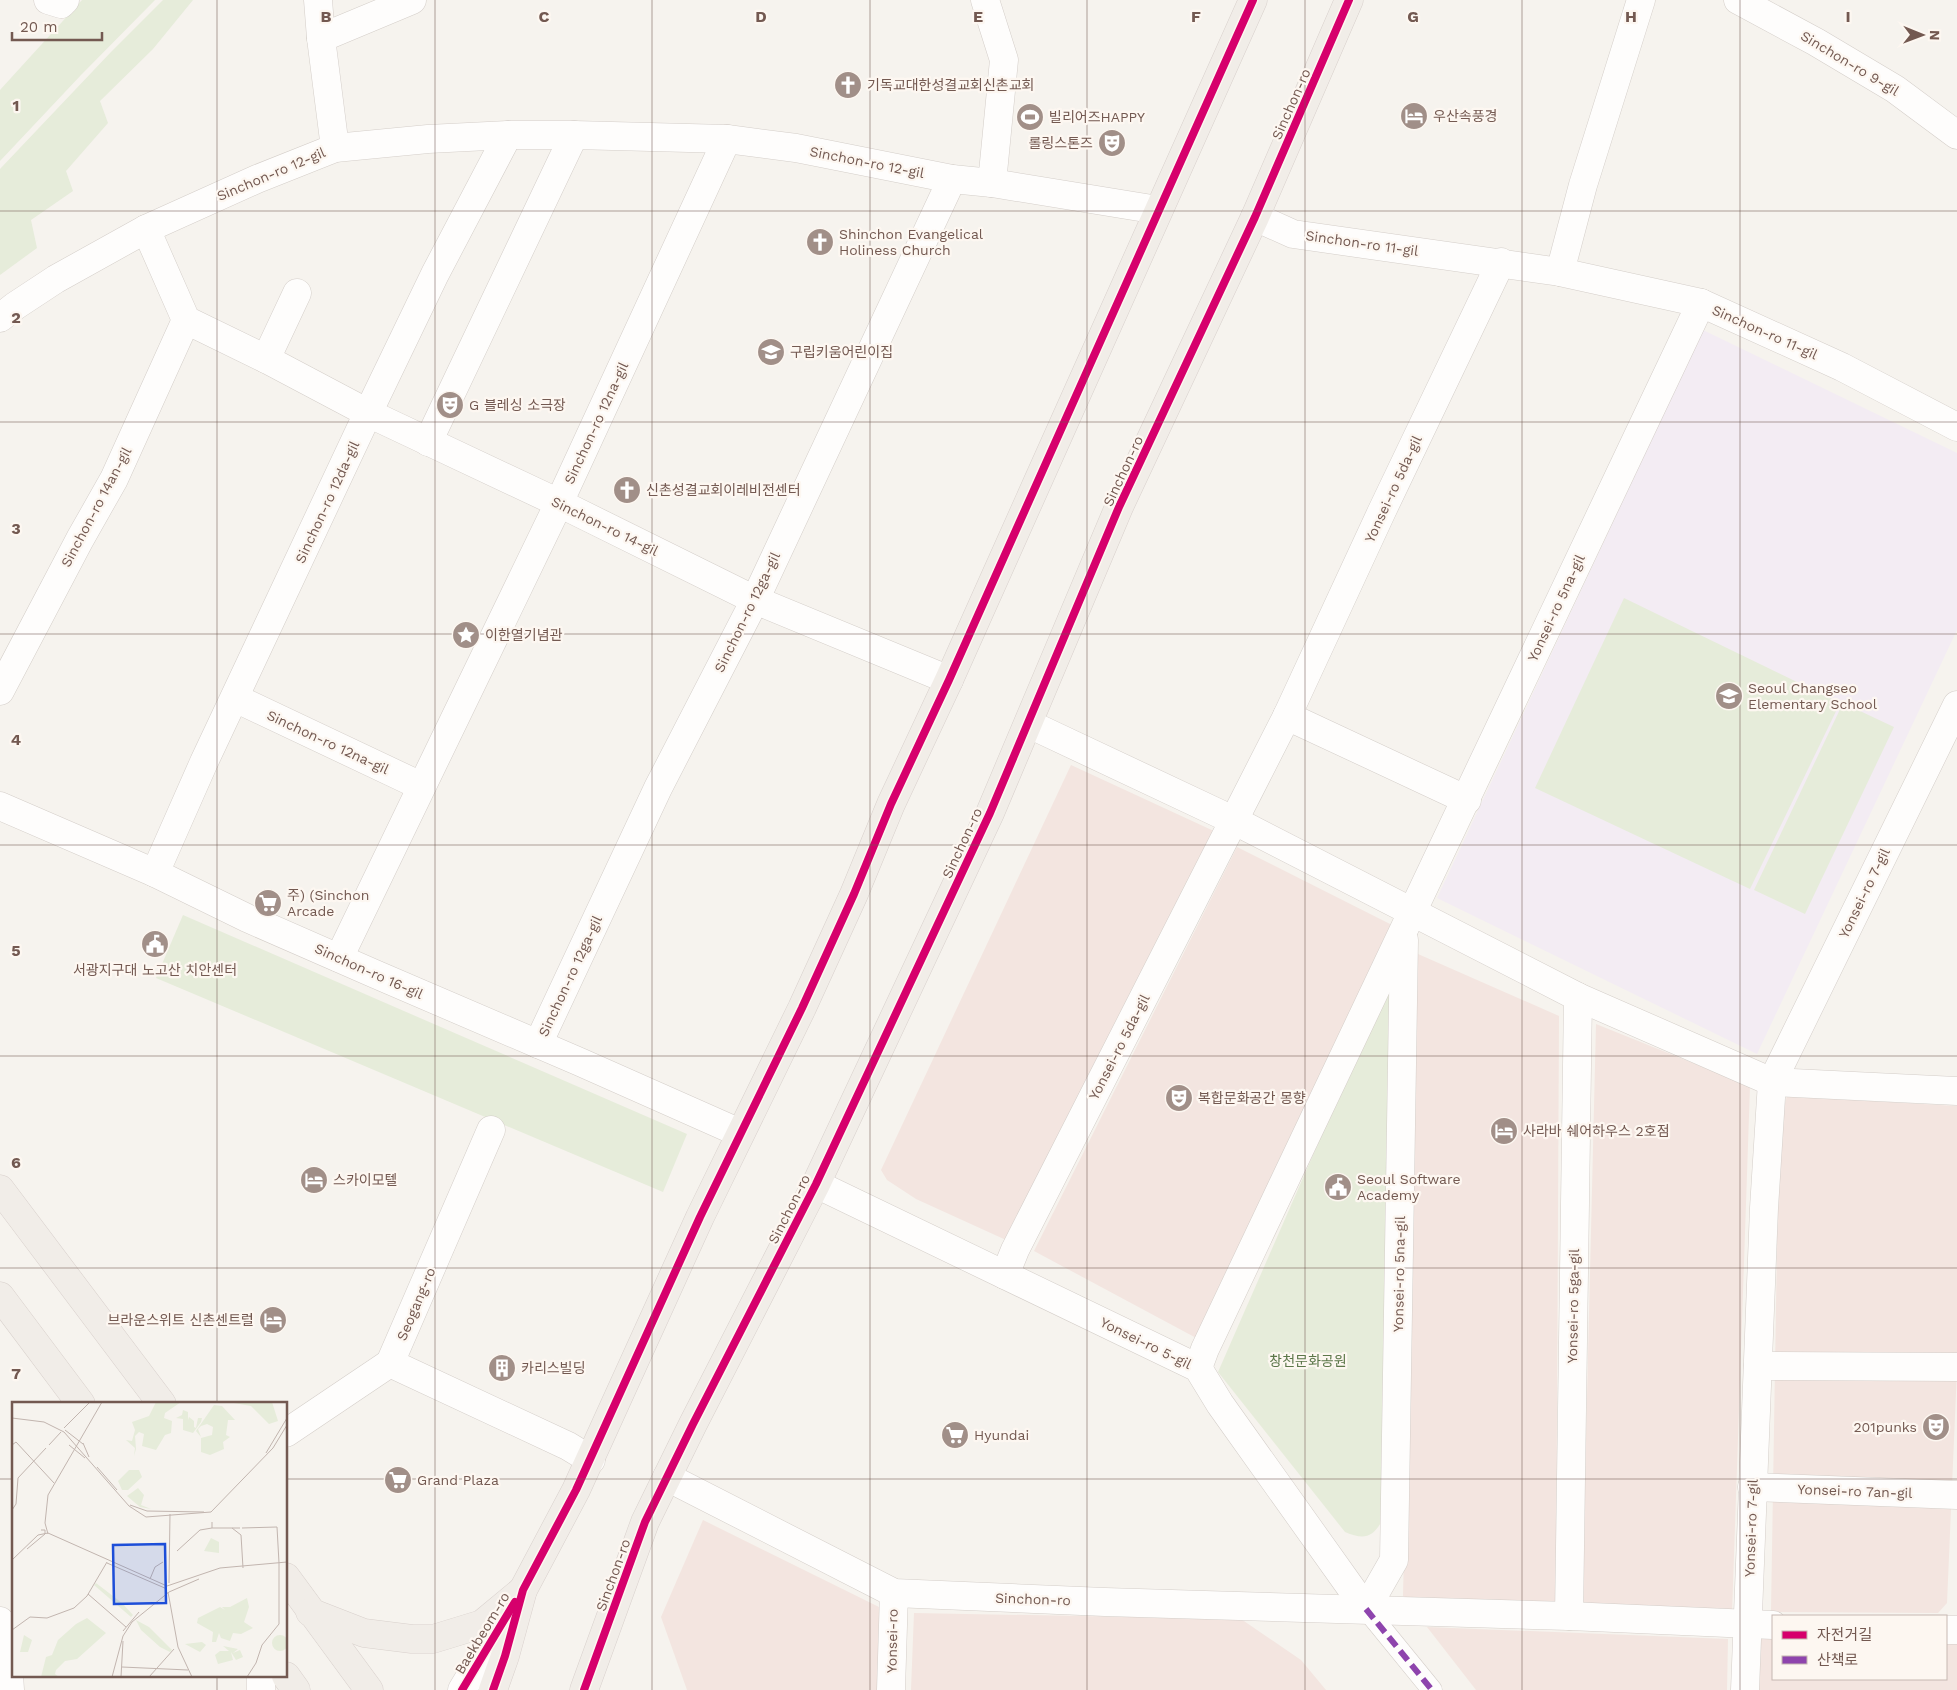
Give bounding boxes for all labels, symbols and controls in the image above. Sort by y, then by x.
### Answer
text: B [321,7,332,26]
text: C [539,7,550,26]
text: D [755,7,767,26]
text: E [973,7,983,26]
text: F [1191,7,1201,26]
text: G [1407,7,1419,26]
text: H [1625,7,1637,26]
text: I [1845,7,1851,26]
scale bar [12,10,102,42]
north arrow [1897,10,1947,60]
text: 20 m [20,18,58,36]
street label: Sinchon-ro 9-gil [1798,27,1903,99]
text: N [1927,30,1943,41]
street label: Sinchon-ro [1268,66,1314,142]
church icon: 기독교대한성결교회신촌교회 [833,70,863,100]
place label: 기독교대한성결교회신촌교회 [867,77,1034,93]
text: 1 [13,96,19,115]
hotel icon: 우산속풍경 [1399,101,1429,131]
sports icon: 빌리어즈HAPPY [1015,102,1045,132]
place label: 우산속풍경 [1433,108,1497,124]
place label: 빌리어즈HAPPY [1049,109,1145,125]
theatre icon: 롤링스톤즈 [1097,128,1127,158]
place label: 롤링스톤즈 [1029,135,1093,151]
street label: Sinchon-ro 12-gil [808,143,926,181]
street label: Sinchon-ro 12-gil [214,144,328,204]
place label: Shinchon Evangelical Holiness Church [839,226,984,258]
church icon: Shinchon Evangelical Holiness Church [805,227,835,257]
street label: Sinchon-ro 11-gil [1304,227,1420,259]
street label: Sinchon-ro 11-gil [1710,302,1821,363]
text: 2 [11,308,21,327]
school or university icon: 구립키움어린이집 [756,337,786,367]
place label: 구립키움어린이집 [790,344,893,360]
street label: Sinchon-ro 12na-gil [561,359,632,487]
theatre icon: G 블레싱 소극장 [435,390,465,420]
place label: G 블레싱 소극장 [469,397,566,413]
street label: Yonsei-ro 5da-gil [1361,432,1425,545]
street label: Sinchon-ro [1100,433,1146,509]
street label: Sinchon-ro 12da-gil [292,438,363,566]
street label: Sinchon-ro 14an-gil [58,444,135,570]
church icon: 신촌성결교회이레비전센터 [612,475,642,505]
place label: 신촌성결교회이레비전센터 [646,482,801,498]
street label: Sinchon-ro 14-gil [549,493,662,559]
text: 3 [11,519,21,538]
street label: Sinchon-ro 12ga-gil [711,549,783,675]
street label: Yonsei-ro 5na-gil [1524,551,1588,664]
place icon: 이한열기념관 [451,620,481,650]
place label: 이한열기념관 [485,627,562,643]
place label: Seoul Changseo Elementary School [1748,680,1878,712]
school or university icon: Seoul Changseo Elementary School [1714,681,1744,711]
street label: Sinchon-ro 12na-gil [264,707,392,778]
text: 4 [11,730,21,749]
street label: Sinchon-ro [939,805,985,881]
street label: Yonsei-ro 7-gil [1835,845,1893,941]
place label: 주) (Sinchon Arcade [287,887,369,919]
supermarket icon: 주) (Sinchon Arcade [253,888,283,918]
street label: Sinchon-ro 12ga-gil [535,912,605,1039]
public building icon: 서광지구대 노고산 치안센터 [140,929,170,959]
street label: Sinchon-ro 16-gil [312,940,426,1002]
text: 5 [11,941,21,960]
place label: 서광지구대 노고산 치안센터 [73,962,237,978]
street label: Yonsei-ro 5da-gil [1085,991,1153,1102]
theatre icon: 복합문화공간 몽향 [1164,1083,1194,1113]
place label: 복합문화공간 몽향 [1198,1090,1306,1106]
hotel icon: 사라바 쉐어하우스 2호점 [1489,1116,1519,1146]
place label: 사라바 쉐어하우스 2호점 [1523,1123,1670,1139]
text: 6 [11,1153,21,1172]
hotel icon: 스카이모텔 [299,1165,329,1195]
place label: Seoul Software Academy [1357,1171,1461,1203]
place label: 스카이모텔 [333,1172,397,1188]
street label: Sinchon-ro [765,1172,813,1246]
public building icon: Seoul Software Academy [1323,1172,1353,1202]
street label: Yonsei-ro 5na-gil [1390,1215,1408,1332]
street label: Yonsei-ro 5ga-gil [1564,1248,1582,1364]
street label: Seogang-ro [393,1265,439,1343]
hotel icon: 브라운스위트 신촌센트럴 [258,1305,288,1335]
place label: 브라운스위트 신촌센트럴 [108,1312,254,1328]
street label: Yonsei-ro 5-gil [1098,1314,1195,1372]
building icon: 카리스빌딩 [487,1353,517,1383]
park label: 창천문화공원 [1269,1353,1347,1369]
place label: 카리스빌딩 [521,1360,585,1376]
text: 7 [11,1364,21,1383]
inset map [12,1402,288,1678]
theatre icon: 201punks [1921,1412,1951,1442]
place label: 201punks [1853,1419,1917,1435]
supermarket icon: Hyundai [940,1420,970,1450]
place label: Hyundai [974,1427,1029,1443]
supermarket icon: Grand Plaza [383,1465,413,1495]
place label: Grand Plaza [417,1472,499,1488]
street label: Yonsei-ro 7-gil [1741,1478,1761,1577]
street label: Yonsei-ro 7an-gil [1797,1481,1914,1501]
street label: Sinchon-ro [593,1537,633,1613]
street label: Baekbeom-ro [451,1589,513,1677]
street label: Sinchon-ro [995,1590,1071,1608]
street label: Yonsei-ro [883,1609,901,1673]
legend [1772,1615,1947,1680]
text: 자전거길 [1817,1626,1872,1644]
text: 산책로 [1817,1651,1858,1669]

